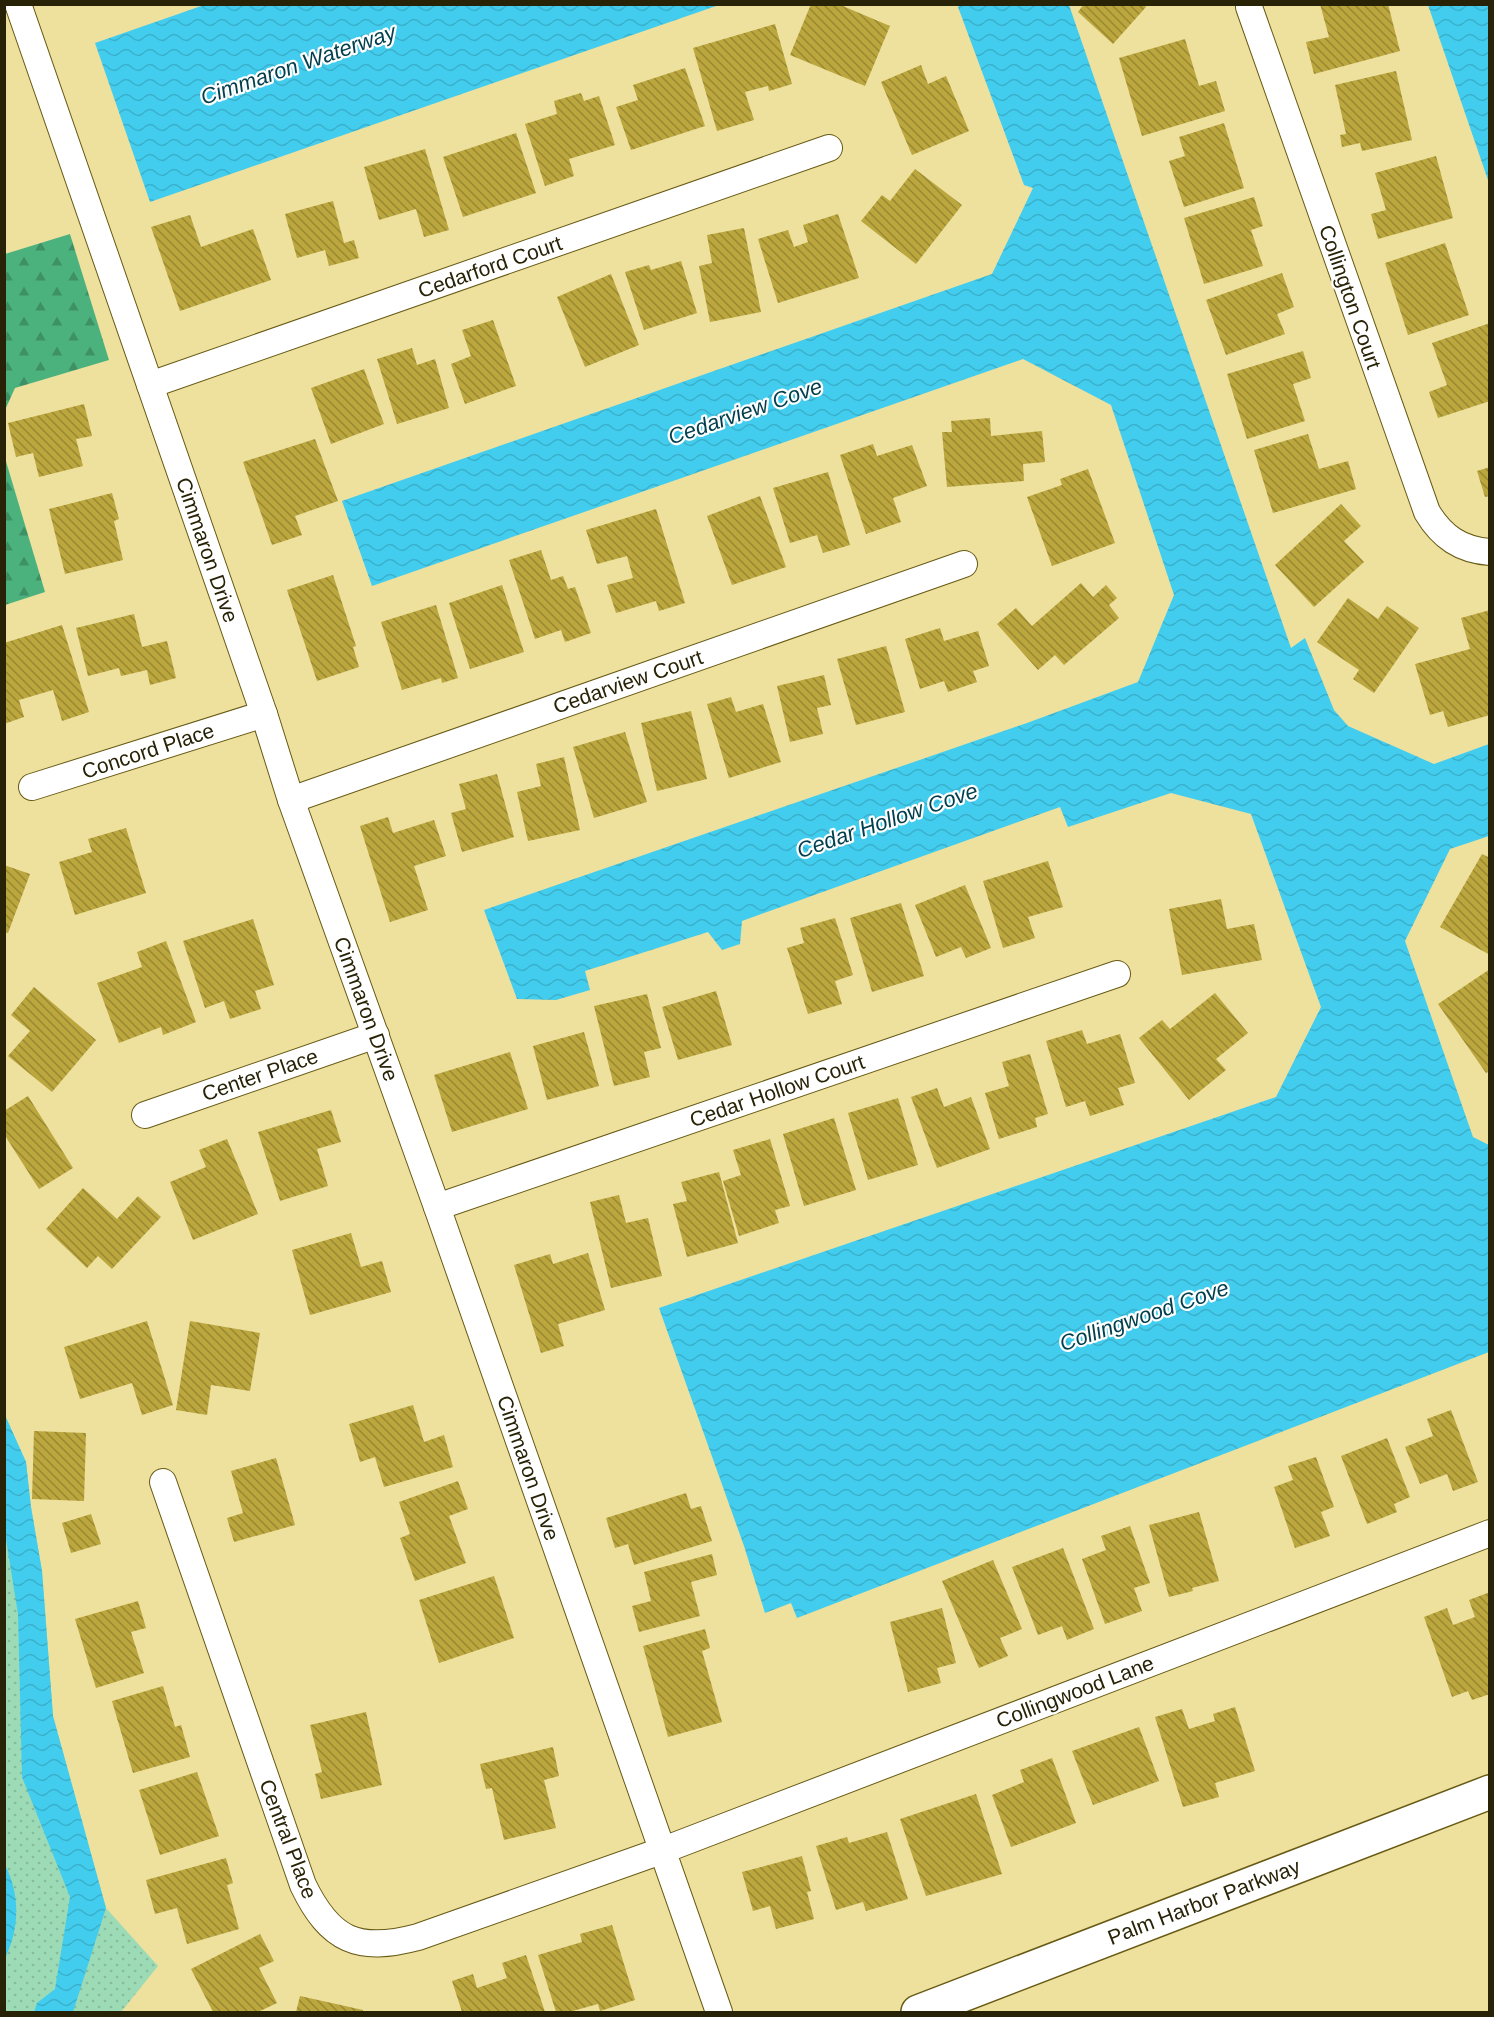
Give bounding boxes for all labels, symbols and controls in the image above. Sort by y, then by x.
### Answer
water label: Cimmaron Waterway [197,19,401,110]
street label: Collington Court [1315,222,1386,372]
street label: Cedarford Court [415,231,565,302]
water label: Cedarview Cove [665,373,826,450]
street label: Cimmaron Drive [172,474,243,625]
street label: Cedarview Court [550,645,706,718]
street label: Concord Place [79,718,217,783]
water label: Cedar Hollow Cove [793,778,981,863]
street label: Cimmaron Drive [330,934,403,1084]
street label: Center Place [199,1044,321,1105]
street label: Cedar Hollow Court [686,1050,867,1131]
water label: Collingwood Cove [1056,1275,1232,1356]
street label: Cimmaron Drive [493,1392,564,1543]
street label: Collingwood Lane [993,1651,1157,1732]
street label: Central Place [255,1776,322,1902]
street label: Palm Harbor Parkway [1104,1854,1304,1949]

